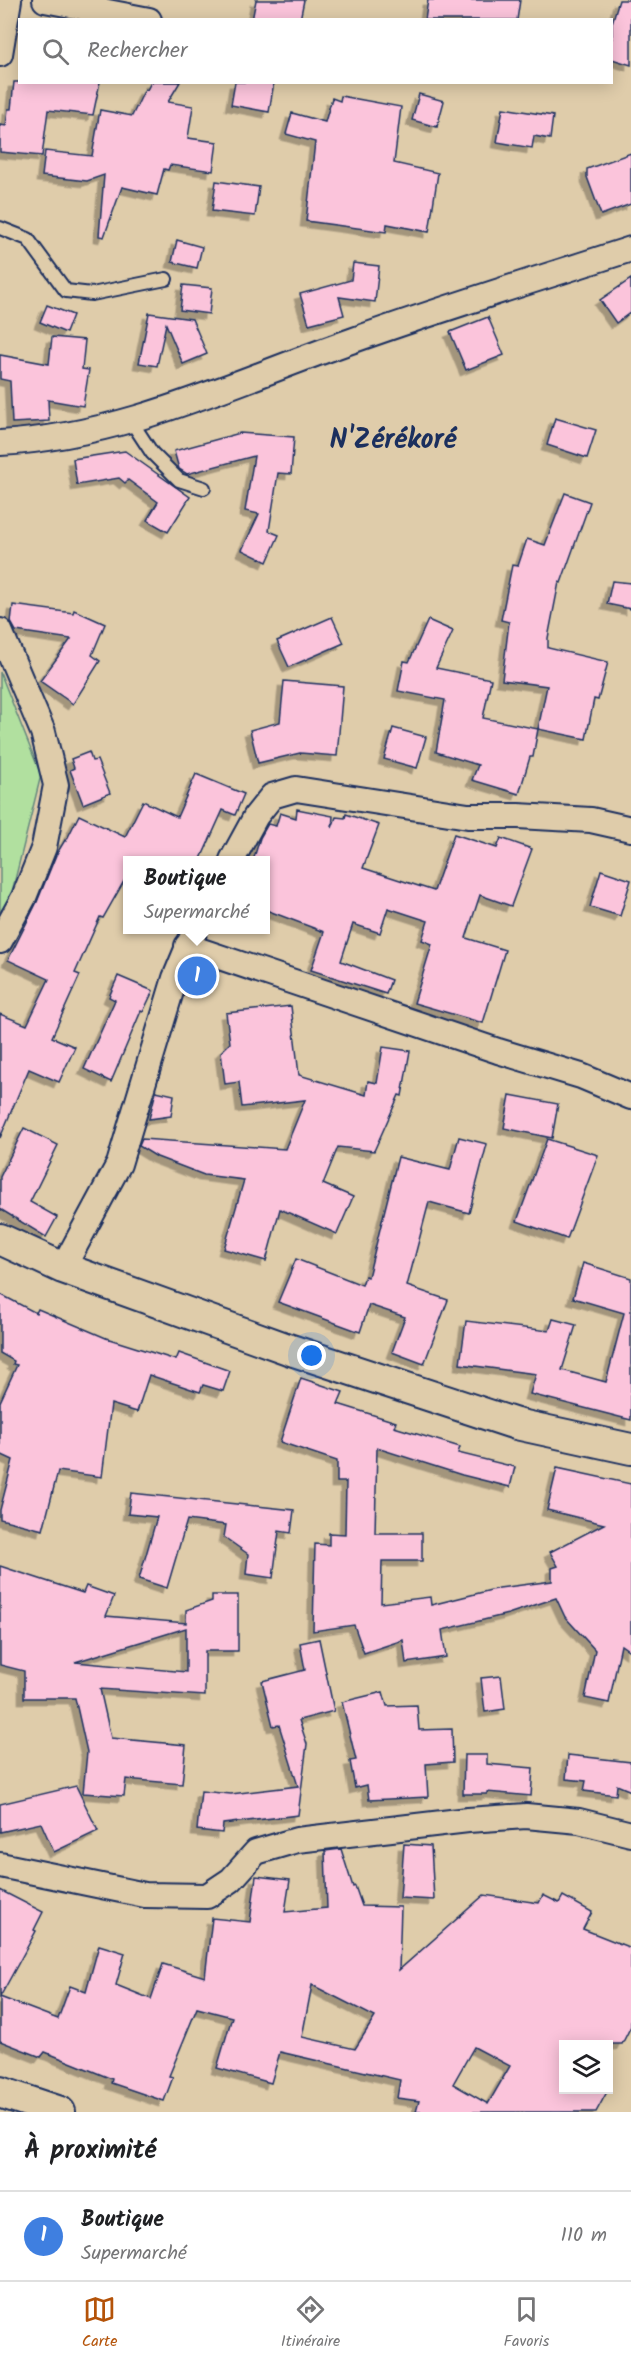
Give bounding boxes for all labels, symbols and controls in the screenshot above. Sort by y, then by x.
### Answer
search box [18,18,613,84]
text: Rechercher [87,34,187,69]
icon: search [39,35,72,68]
district label: N'Zérékoré [330,418,458,463]
popup [123,856,270,934]
text: Boutique [144,862,227,897]
text: Supermarché [144,897,249,929]
pin: 1 [178,954,216,998]
your location [297,1341,326,1370]
map controls [559,2040,613,2094]
button: layers [559,2040,613,2094]
text: À proximité [24,2130,156,2172]
text: Boutique [81,2203,164,2238]
text: 1 [40,2220,47,2252]
text: 110 m [561,2220,607,2252]
text: Supermarché [81,2238,187,2270]
tab: Carte [82,2293,117,2354]
tab: Itinéraire [281,2293,340,2354]
tab: Favoris [504,2293,549,2354]

